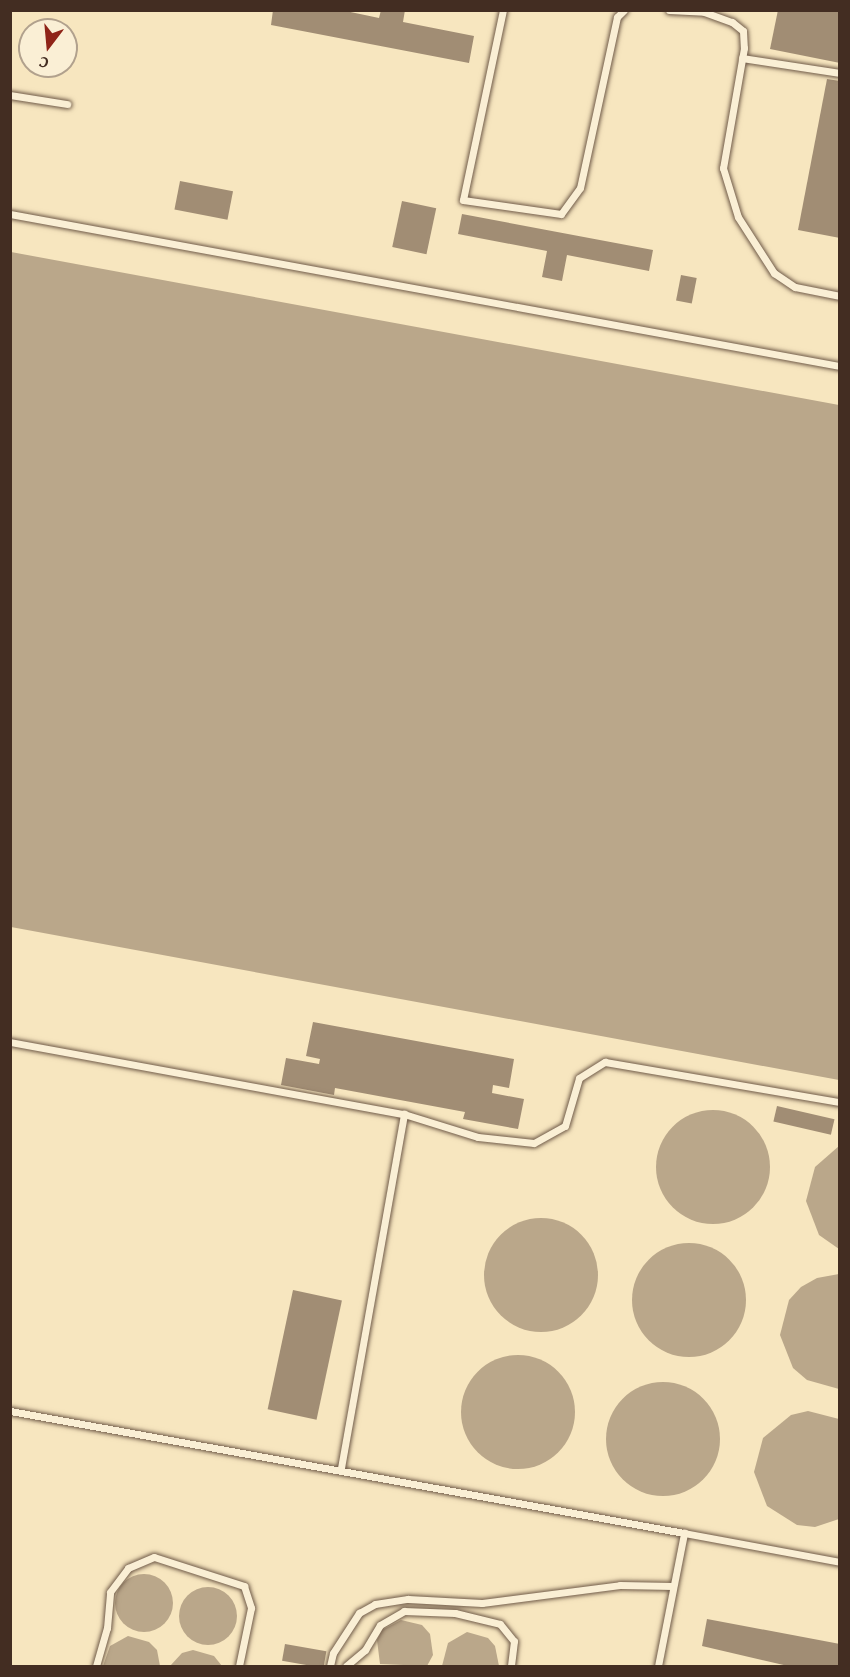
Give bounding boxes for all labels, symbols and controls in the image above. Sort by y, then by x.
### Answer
north arrow [18,18,78,78]
text: С [36,51,51,76]

